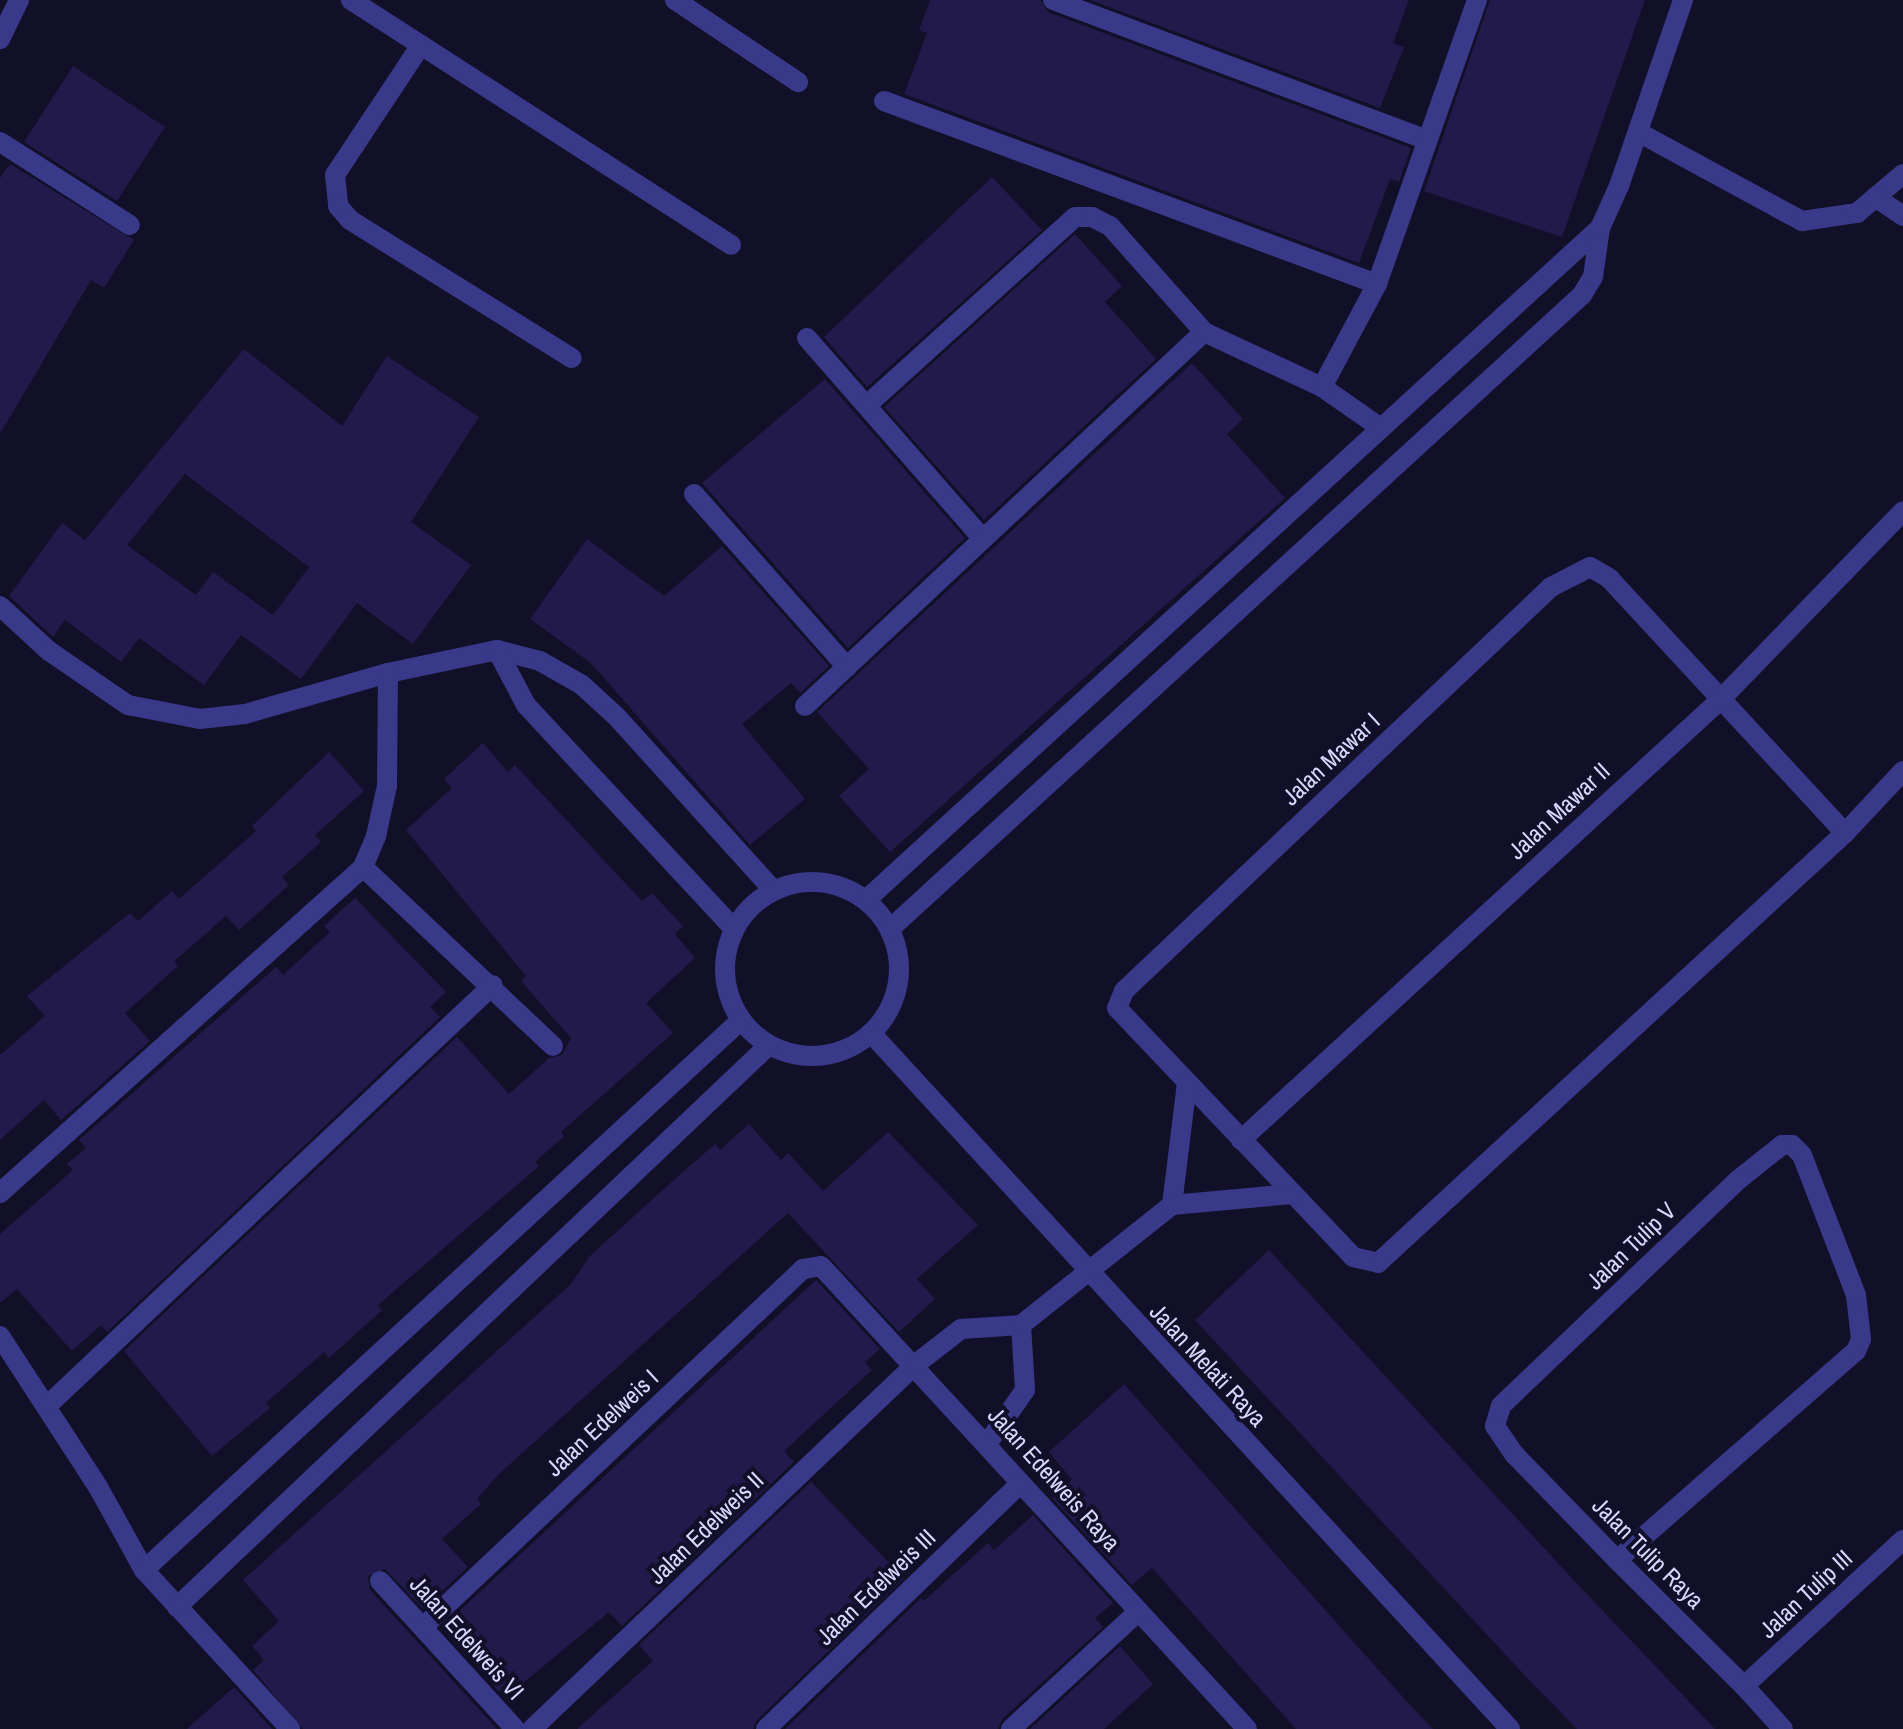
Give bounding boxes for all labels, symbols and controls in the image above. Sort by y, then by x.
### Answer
street label: Jalan Mawar I [1276,707,1386,811]
street label: Jalan Mawar II [1502,757,1616,865]
street label: Jalan Tulip V [1580,1196,1682,1296]
street label: Jalan Melati Raya [1144,1298,1272,1432]
street label: Jalan Edelweis I [540,1364,664,1482]
street label: Jalan Edelweis Raya [982,1401,1126,1557]
street label: Jalan Edelweis II [642,1466,770,1590]
street label: Jalan Tulip Raya [1586,1491,1710,1615]
street label: Jalan Edelweis III [811,1523,941,1651]
street label: Jalan Tulip III [1754,1544,1858,1644]
street label: Jalan Edelweis VI [404,1570,530,1706]

